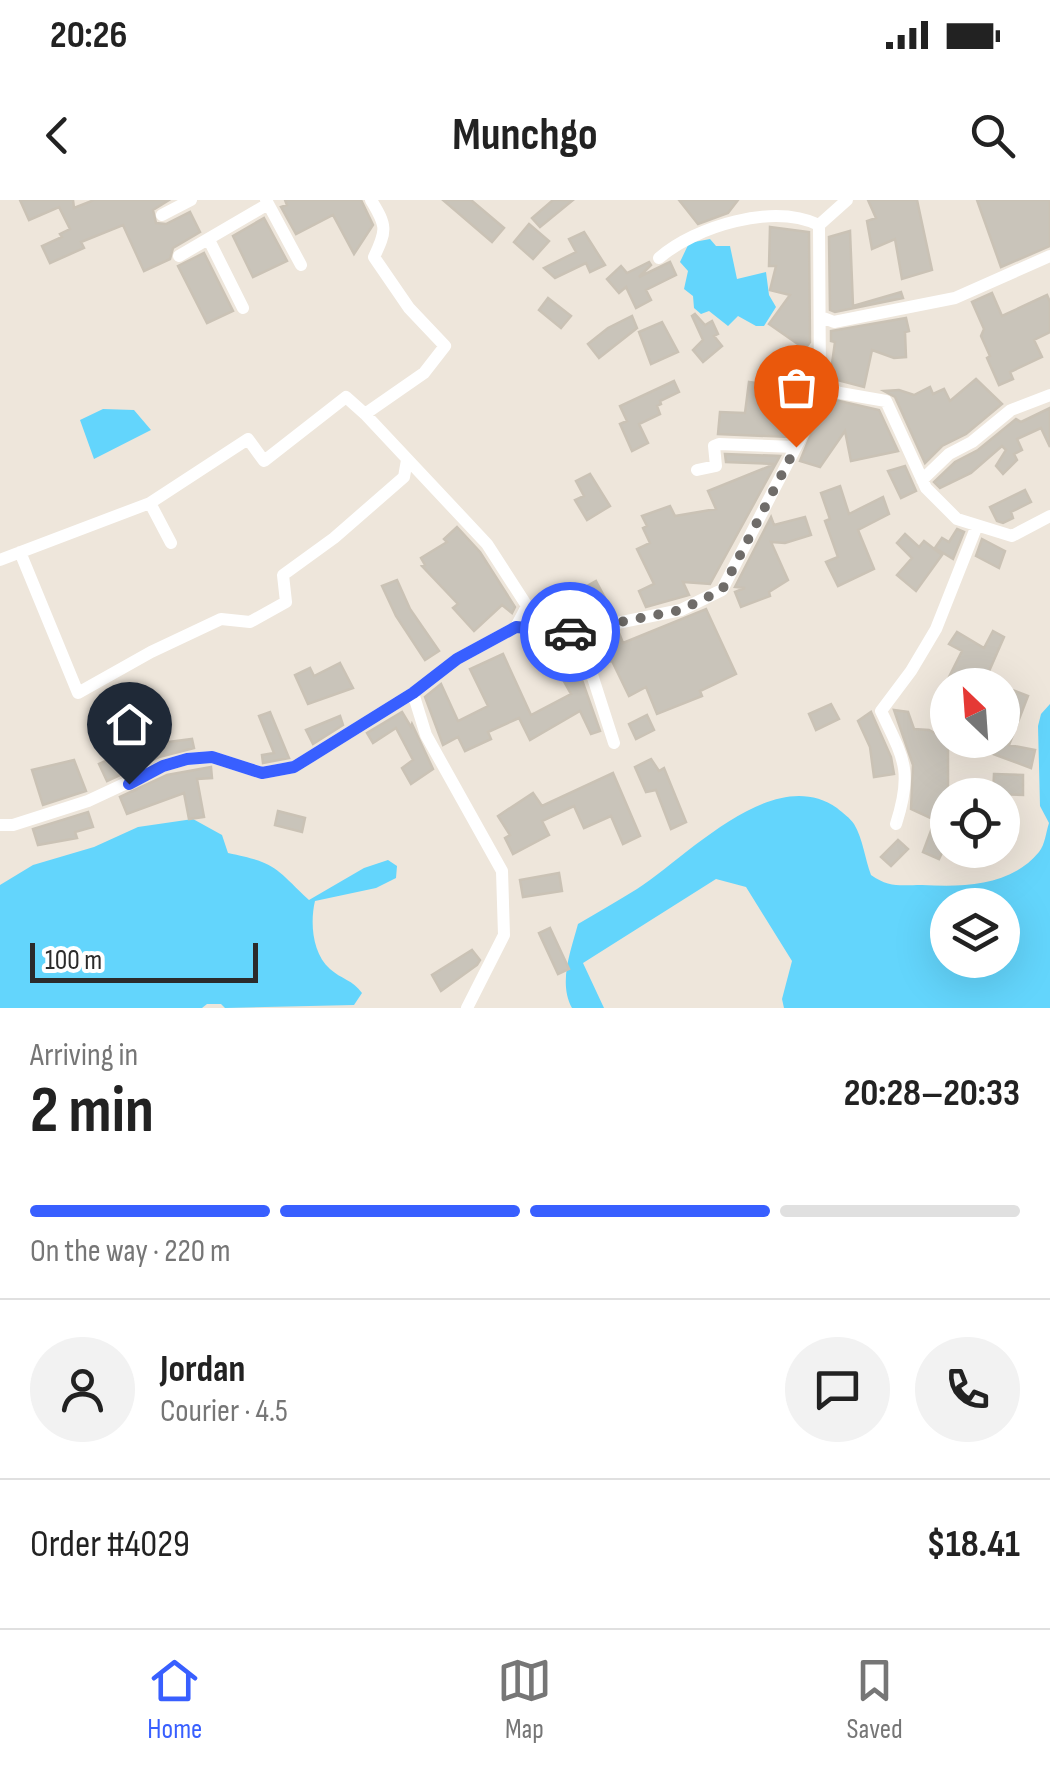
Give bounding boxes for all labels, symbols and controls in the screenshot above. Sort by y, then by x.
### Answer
text: 20:26 [50,13,127,58]
icon: back [30,108,85,163]
text: Munchgo [452,108,598,163]
icon: search [965,108,1020,163]
pin [754,345,839,448]
icon: bag [769,360,824,415]
courier [520,582,620,682]
icon: car [543,605,598,660]
north arrow [930,668,1020,758]
map controls [930,668,1020,978]
pin [87,682,172,785]
icon: home [102,697,157,752]
button: locate [930,778,1020,868]
button: layers [930,888,1020,978]
scale bar [30,938,258,983]
text: 100 m [45,944,102,977]
text: Arriving in [30,1036,138,1075]
text: 20:28–20:33 [844,1071,1020,1116]
text: 2 min [30,1073,154,1151]
text: On the way · 220 m [30,1232,231,1271]
button: person [30,1337,135,1442]
button: chat [785,1337,890,1442]
button: phone [915,1337,1020,1442]
text: Jordan [160,1347,245,1392]
text: Courier · 4.5 [160,1392,288,1431]
text: Order #4029 [30,1522,190,1567]
text: $18.41 [926,1522,1020,1567]
tab: Home [147,1653,202,1746]
tab: Map [497,1653,552,1746]
tab: Saved [847,1653,903,1746]

